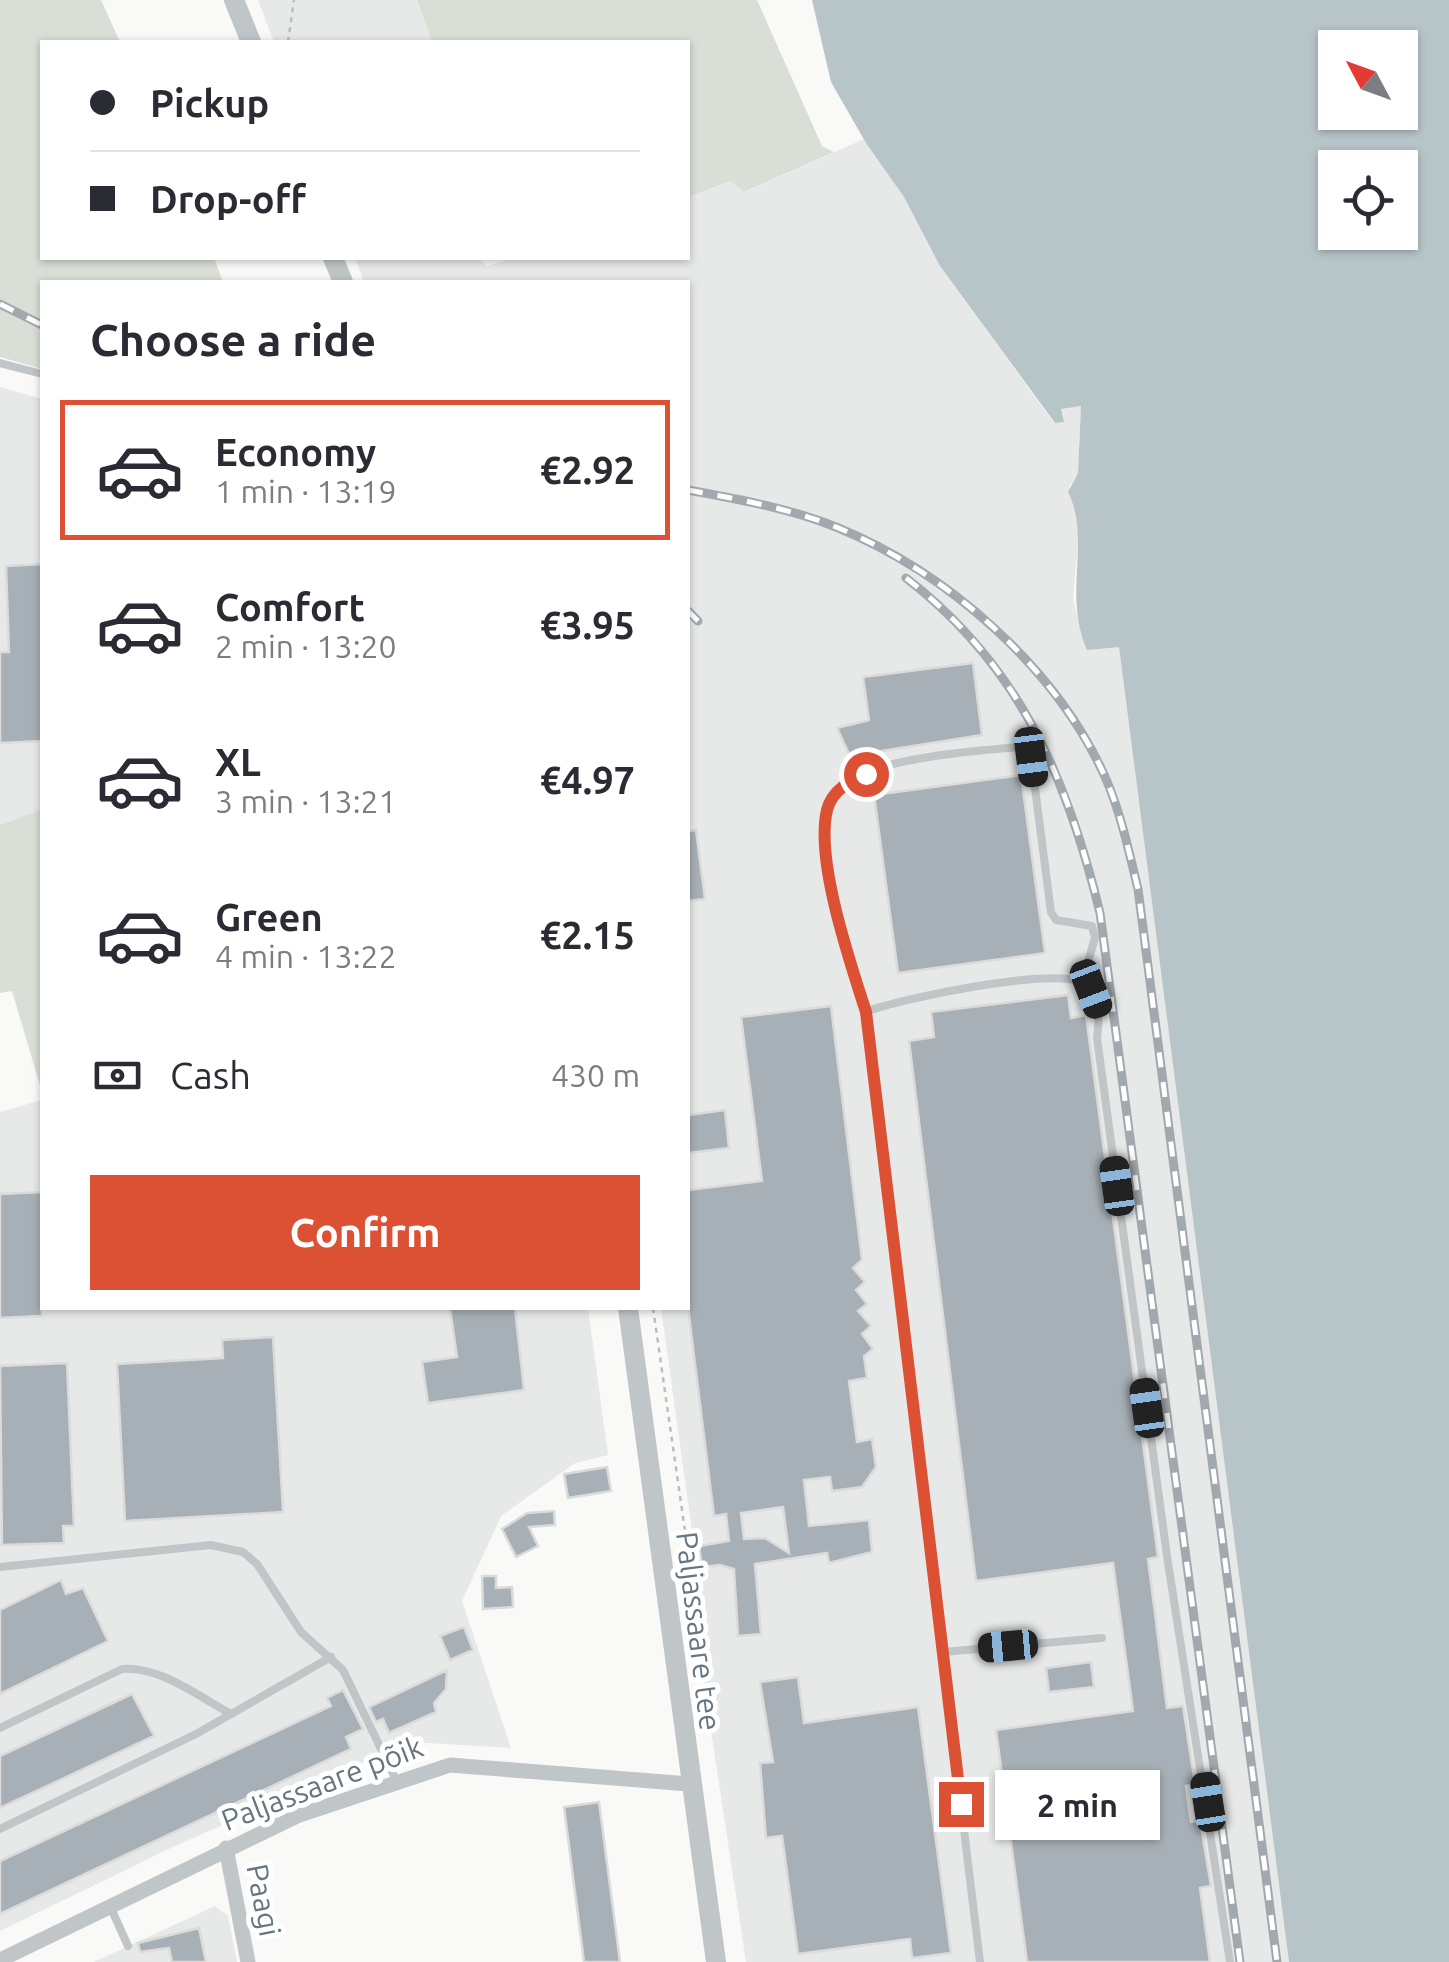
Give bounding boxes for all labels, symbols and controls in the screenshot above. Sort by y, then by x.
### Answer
north arrow [1318,30,1418,130]
map controls [1318,30,1418,250]
text: Pickup [150,82,269,124]
button: locate [1318,150,1418,250]
text: Drop-off [150,178,306,220]
text: Choose a ride [90,314,376,365]
icon: car [95,425,185,515]
text: Economy [215,431,376,473]
text: €2.92 [540,449,635,491]
text: 1 min · 13:19 [215,473,397,509]
icon: car [95,580,185,670]
text: Comfort [215,586,365,628]
text: €3.95 [540,604,635,646]
text: 2 min · 13:20 [215,628,397,664]
car [1012,725,1050,789]
icon: car [95,735,185,825]
text: XL [215,741,261,783]
route start [844,752,889,797]
text: €4.97 [540,759,635,801]
text: 3 min · 13:21 [215,783,397,819]
icon: car [95,890,185,980]
text: Green [215,896,323,938]
text: €2.15 [540,914,635,956]
text: 4 min · 13:22 [215,938,397,974]
car [1066,956,1116,1022]
icon: cash [90,1048,145,1103]
text: Cash [170,1054,251,1096]
text: 430 m [551,1057,640,1093]
car [1098,1154,1136,1218]
button: Confirm [90,1175,640,1290]
car [1128,1376,1166,1440]
street label: Paljassaare tee [670,1530,728,1732]
car [977,1628,1039,1664]
street label: Paljassaare põik [217,1729,427,1837]
callout: 2 min [996,1769,1161,1839]
car [1188,1770,1228,1834]
route end [939,1782,984,1827]
text: 2 min [1037,1787,1118,1823]
street label: Paagi [240,1861,288,1939]

